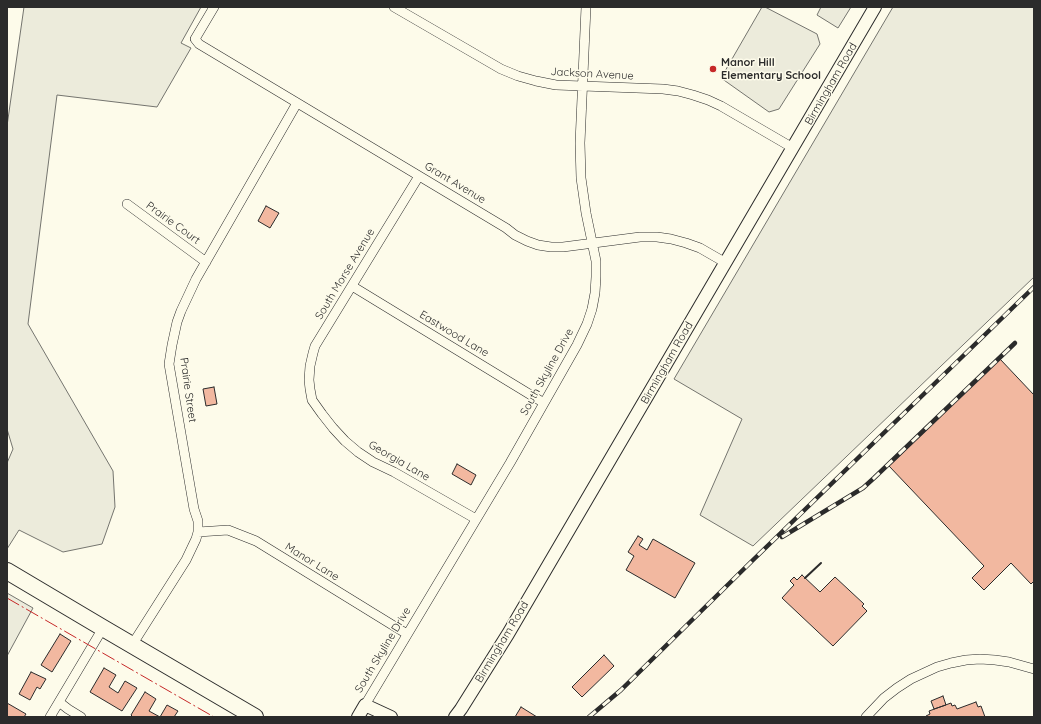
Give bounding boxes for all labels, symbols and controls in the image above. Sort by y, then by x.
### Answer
street label: Birmingham Road [802,41,860,127]
place label: Manor Hill Elementary School [721,56,821,82]
marker: Manor Hill Elementary School [708,64,718,74]
street label: Jackson Avenue [550,65,634,83]
street label: Grant Avenue [422,160,488,206]
street label: Prairie Court [143,199,203,247]
street label: South Morse Avenue [313,226,377,322]
street label: Eastwood Lane [417,308,491,360]
street label: Birmingham Road [638,320,696,406]
street label: South Skyline Drive [518,326,576,418]
street label: Prairie Street [177,357,199,423]
street label: Georgia Lane [366,438,432,484]
street label: Manor Lane [283,540,341,584]
street label: Birmingham Road [472,599,532,685]
street label: South Skyline Drive [352,605,414,695]

